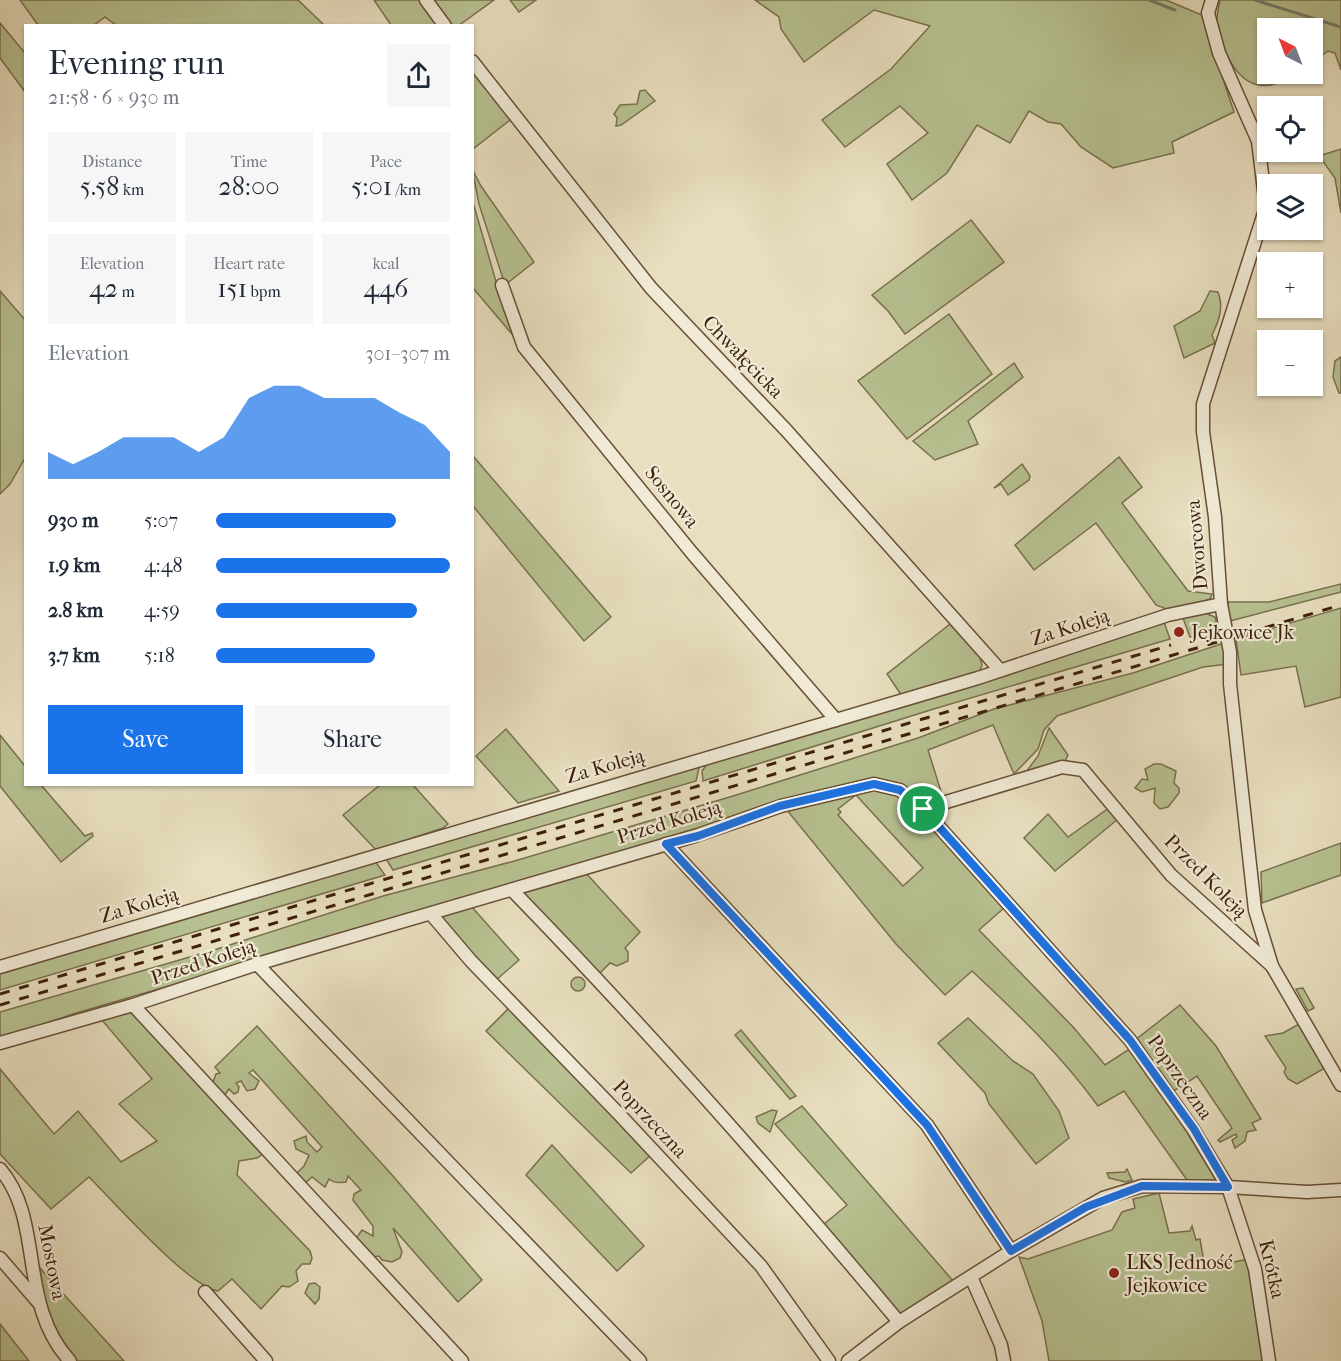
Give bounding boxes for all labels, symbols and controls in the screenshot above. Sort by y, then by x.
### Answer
north arrow [1257,18,1323,84]
map controls [1257,18,1323,396]
text: Evening run [48,44,225,83]
button: share [387,44,450,107]
text: 21:58 · 6 × 930 m [48,86,179,109]
button: locate [1257,96,1323,162]
text: Distance [82,152,142,171]
text: Time [231,152,267,171]
text: Pace [370,152,402,171]
text: 5.58 [80,171,119,202]
text: 28:00 [218,171,280,202]
text: 5:01 [351,171,392,202]
button: layers [1257,174,1323,240]
text: km [119,180,144,199]
text: /km [392,180,421,199]
button: + [1257,252,1323,318]
text: Elevation [80,254,144,273]
text: Heart rate [213,254,285,273]
text: kcal [373,254,399,273]
text: 42 [89,273,118,304]
text: 151 [217,273,247,304]
text: 446 [364,273,408,304]
text: m [118,282,135,301]
text: bpm [247,282,281,301]
street label: Chwałęcicka [698,311,789,404]
button: − [1257,330,1323,396]
text: Elevation [48,342,129,365]
text: 301–307 m [365,342,450,365]
street label: Sosnowa [640,461,704,533]
street label: Dworcowa [1182,498,1212,591]
text: 930 m [48,509,99,532]
text: 5:07 [144,509,178,532]
text: 1.9 km [48,554,100,577]
text: 4:48 [144,554,183,577]
text: 2.8 km [48,599,103,622]
text: 4:59 [144,599,180,622]
street label: Za Koleją [1028,603,1113,650]
place label: Jejkowice Jk [1189,621,1295,644]
marker: Jejkowice Jk [1172,625,1186,639]
text: 3.7 km [48,644,100,667]
text: 5:18 [144,644,175,667]
button: Save [48,705,243,774]
button: Share [255,705,450,774]
street label: Za Koleją [563,744,648,788]
pin [897,783,948,834]
icon: arrive [906,792,939,825]
street label: Przed Koleją [614,795,725,849]
street label: Przed Koleją [1160,830,1253,923]
street label: Za Koleją [97,882,182,928]
street label: Przed Koleją [148,934,259,990]
street label: Poprzeczna [1142,1030,1218,1124]
street label: Poprzeczna [608,1075,692,1163]
street label: Mostowa [33,1222,71,1302]
street label: Krótka [1254,1237,1290,1301]
place label: LKS Jedność Jejkowice [1124,1251,1233,1297]
marker: LKS Jedność Jejkowice [1107,1266,1121,1280]

